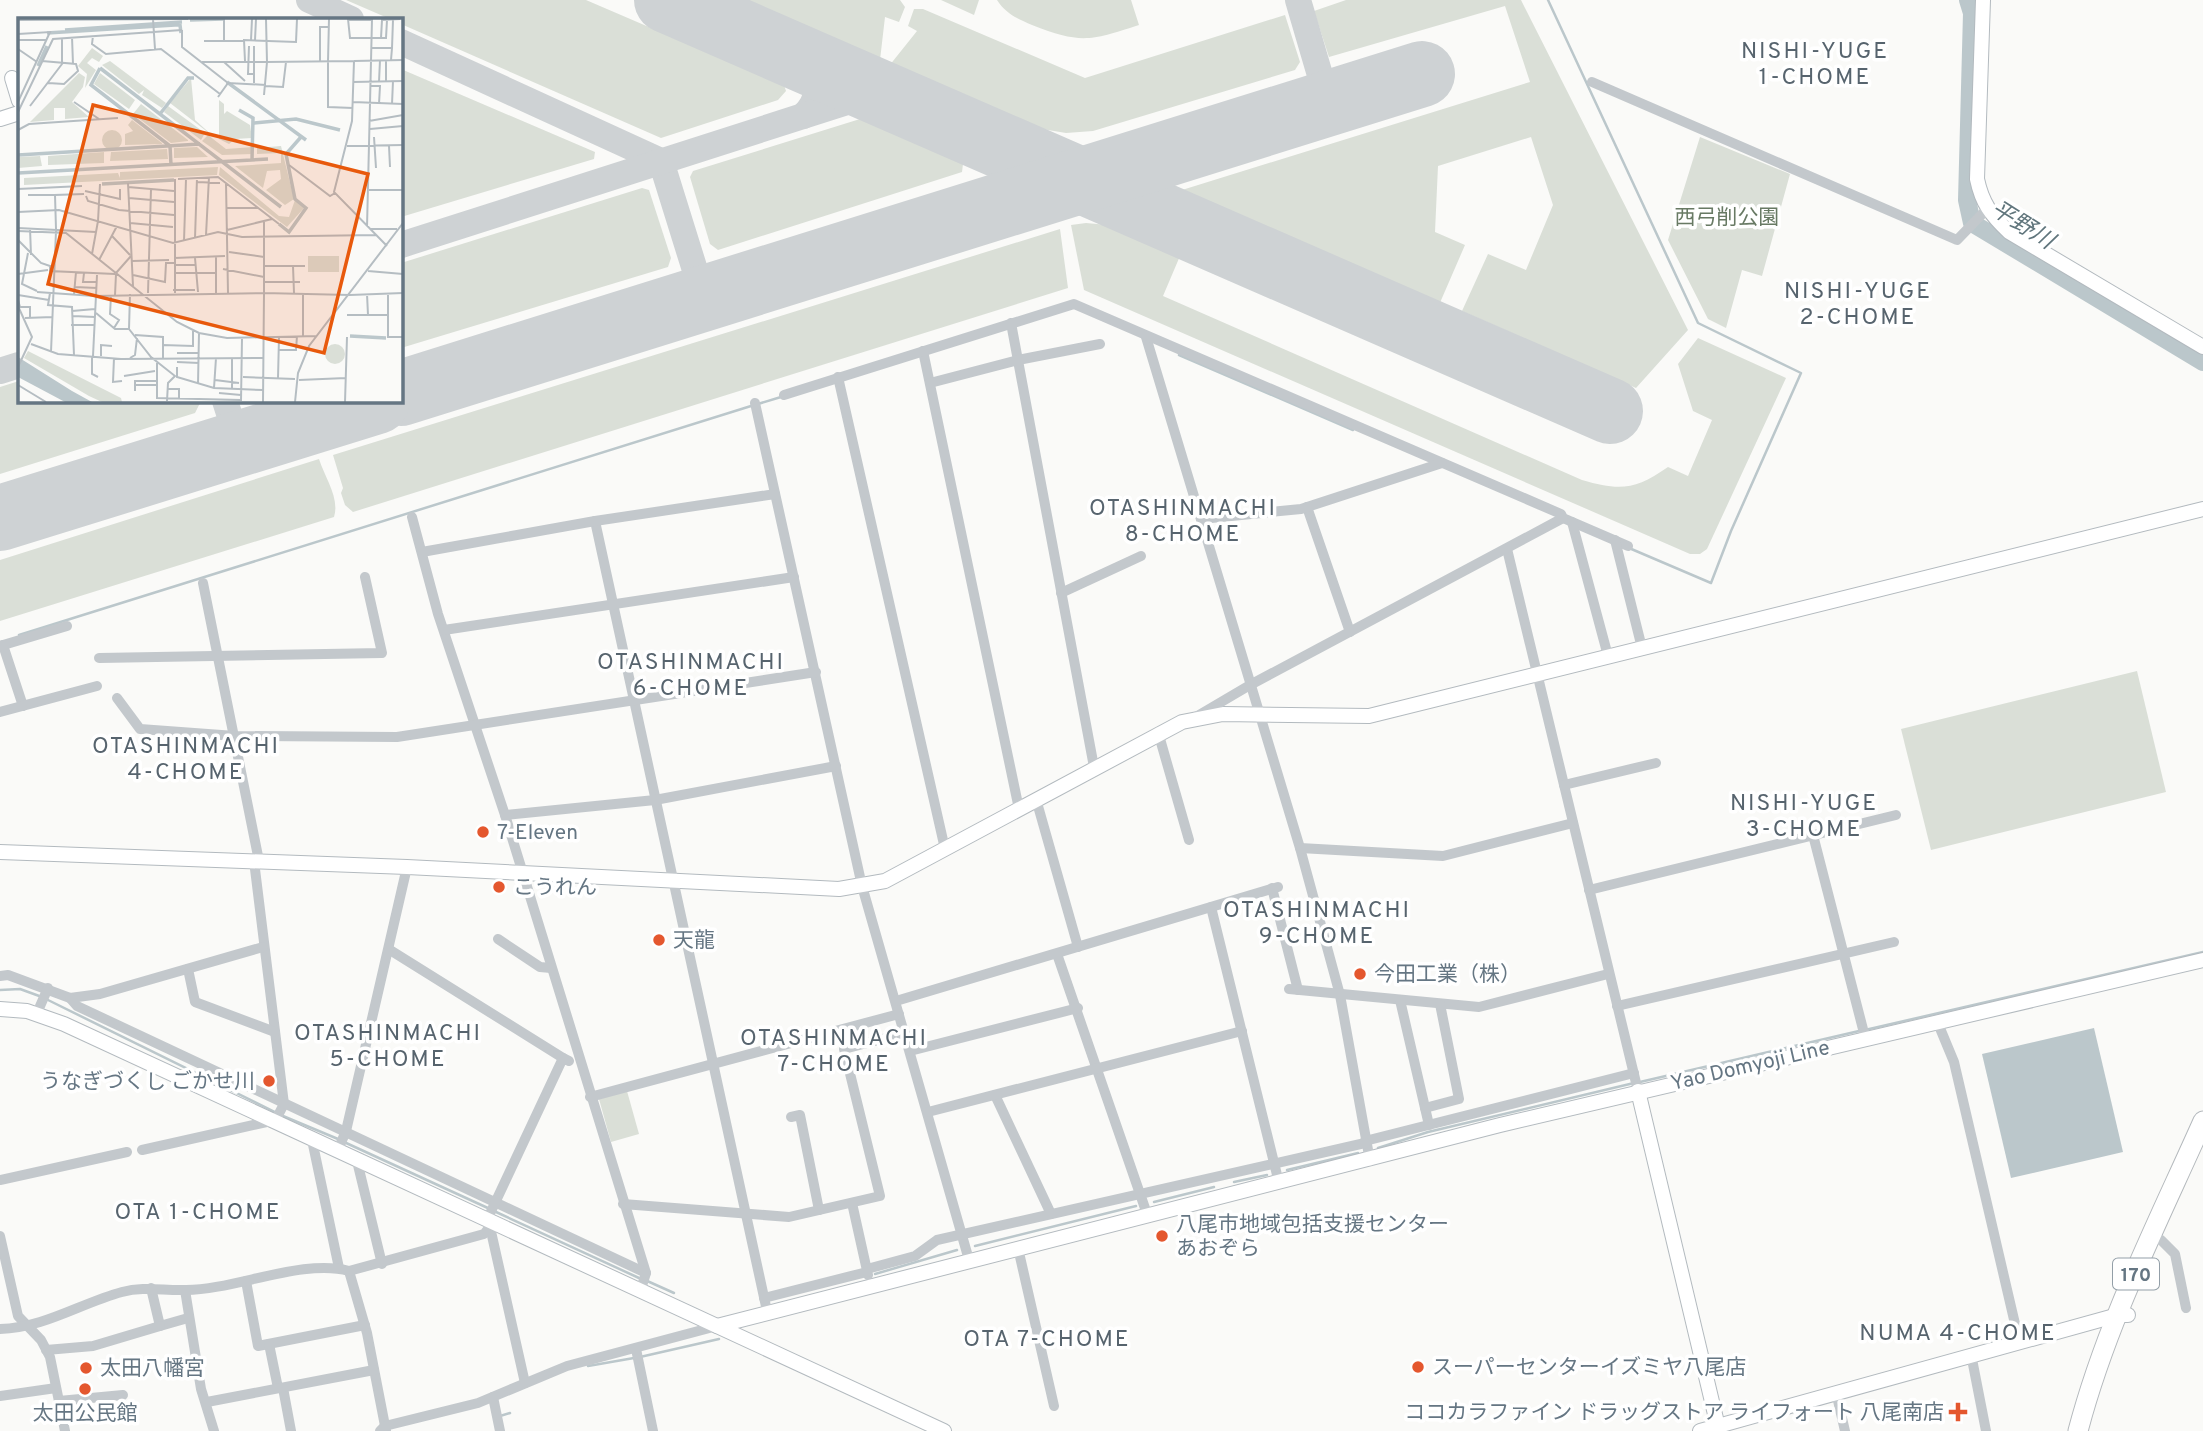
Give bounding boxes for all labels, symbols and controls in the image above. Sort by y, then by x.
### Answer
inset map [18,18,402,402]
district label: NISHI-YUGE 1-CHOME [1741,38,1889,93]
water label: 平野川 [1985,196,2061,258]
park label: 西弓削公園 [1675,205,1780,232]
district label: NISHI-YUGE 2-CHOME [1784,278,1932,333]
district label: OTASHINMACHI 8-CHOME [1089,495,1277,550]
district label: OTASHINMACHI 6-CHOME [597,649,785,704]
district label: OTASHINMACHI 4-CHOME [92,733,280,788]
district label: NISHI-YUGE 3-CHOME [1730,790,1878,845]
place label: 7-Eleven [497,820,578,847]
marker: 7-Eleven [475,824,491,840]
place label: こうれん [513,875,597,902]
marker: こうれん [491,879,507,895]
district label: OTASHINMACHI 9-CHOME [1223,897,1411,952]
place label: 天龍 [673,928,715,955]
marker: 天龍 [651,932,667,948]
place label: 今田工業（株） [1374,962,1521,989]
marker: 今田工業（株） [1352,966,1368,982]
district label: OTASHINMACHI 5-CHOME [294,1020,482,1075]
district label: OTASHINMACHI 7-CHOME [740,1025,928,1080]
street label: Yao Domyoji Line [1668,1035,1832,1098]
place label: うなぎづくし ごかせ川 [40,1069,255,1096]
marker: うなぎづくし ごかせ川 [261,1073,277,1089]
district label: OTA 1-CHOME [115,1199,281,1228]
place label: 八尾市地域包括支援センター あおぞら [1176,1212,1449,1263]
marker: 八尾市地域包括支援センター あおぞら [1154,1228,1170,1244]
road number: 170 [2113,1258,2159,1290]
district label: NUMA 4-CHOME [1859,1320,2057,1349]
district label: OTA 7-CHOME [963,1326,1131,1355]
place label: スーパーセンターイズミヤ八尾店 [1432,1355,1746,1382]
place label: 太田八幡宮 [100,1356,205,1383]
marker: スーパーセンターイズミヤ八尾店 [1410,1359,1426,1375]
marker: 太田八幡宮 [78,1360,94,1376]
marker: 太田公民館 [77,1381,93,1397]
place label: ココカラファイン ドラッグストア ライフォート 八尾南店 [1404,1400,1944,1427]
place label: 太田公民館 [33,1401,138,1428]
marker: ココカラファイン ドラッグストア ライフォート 八尾南店 [1950,1404,1966,1420]

